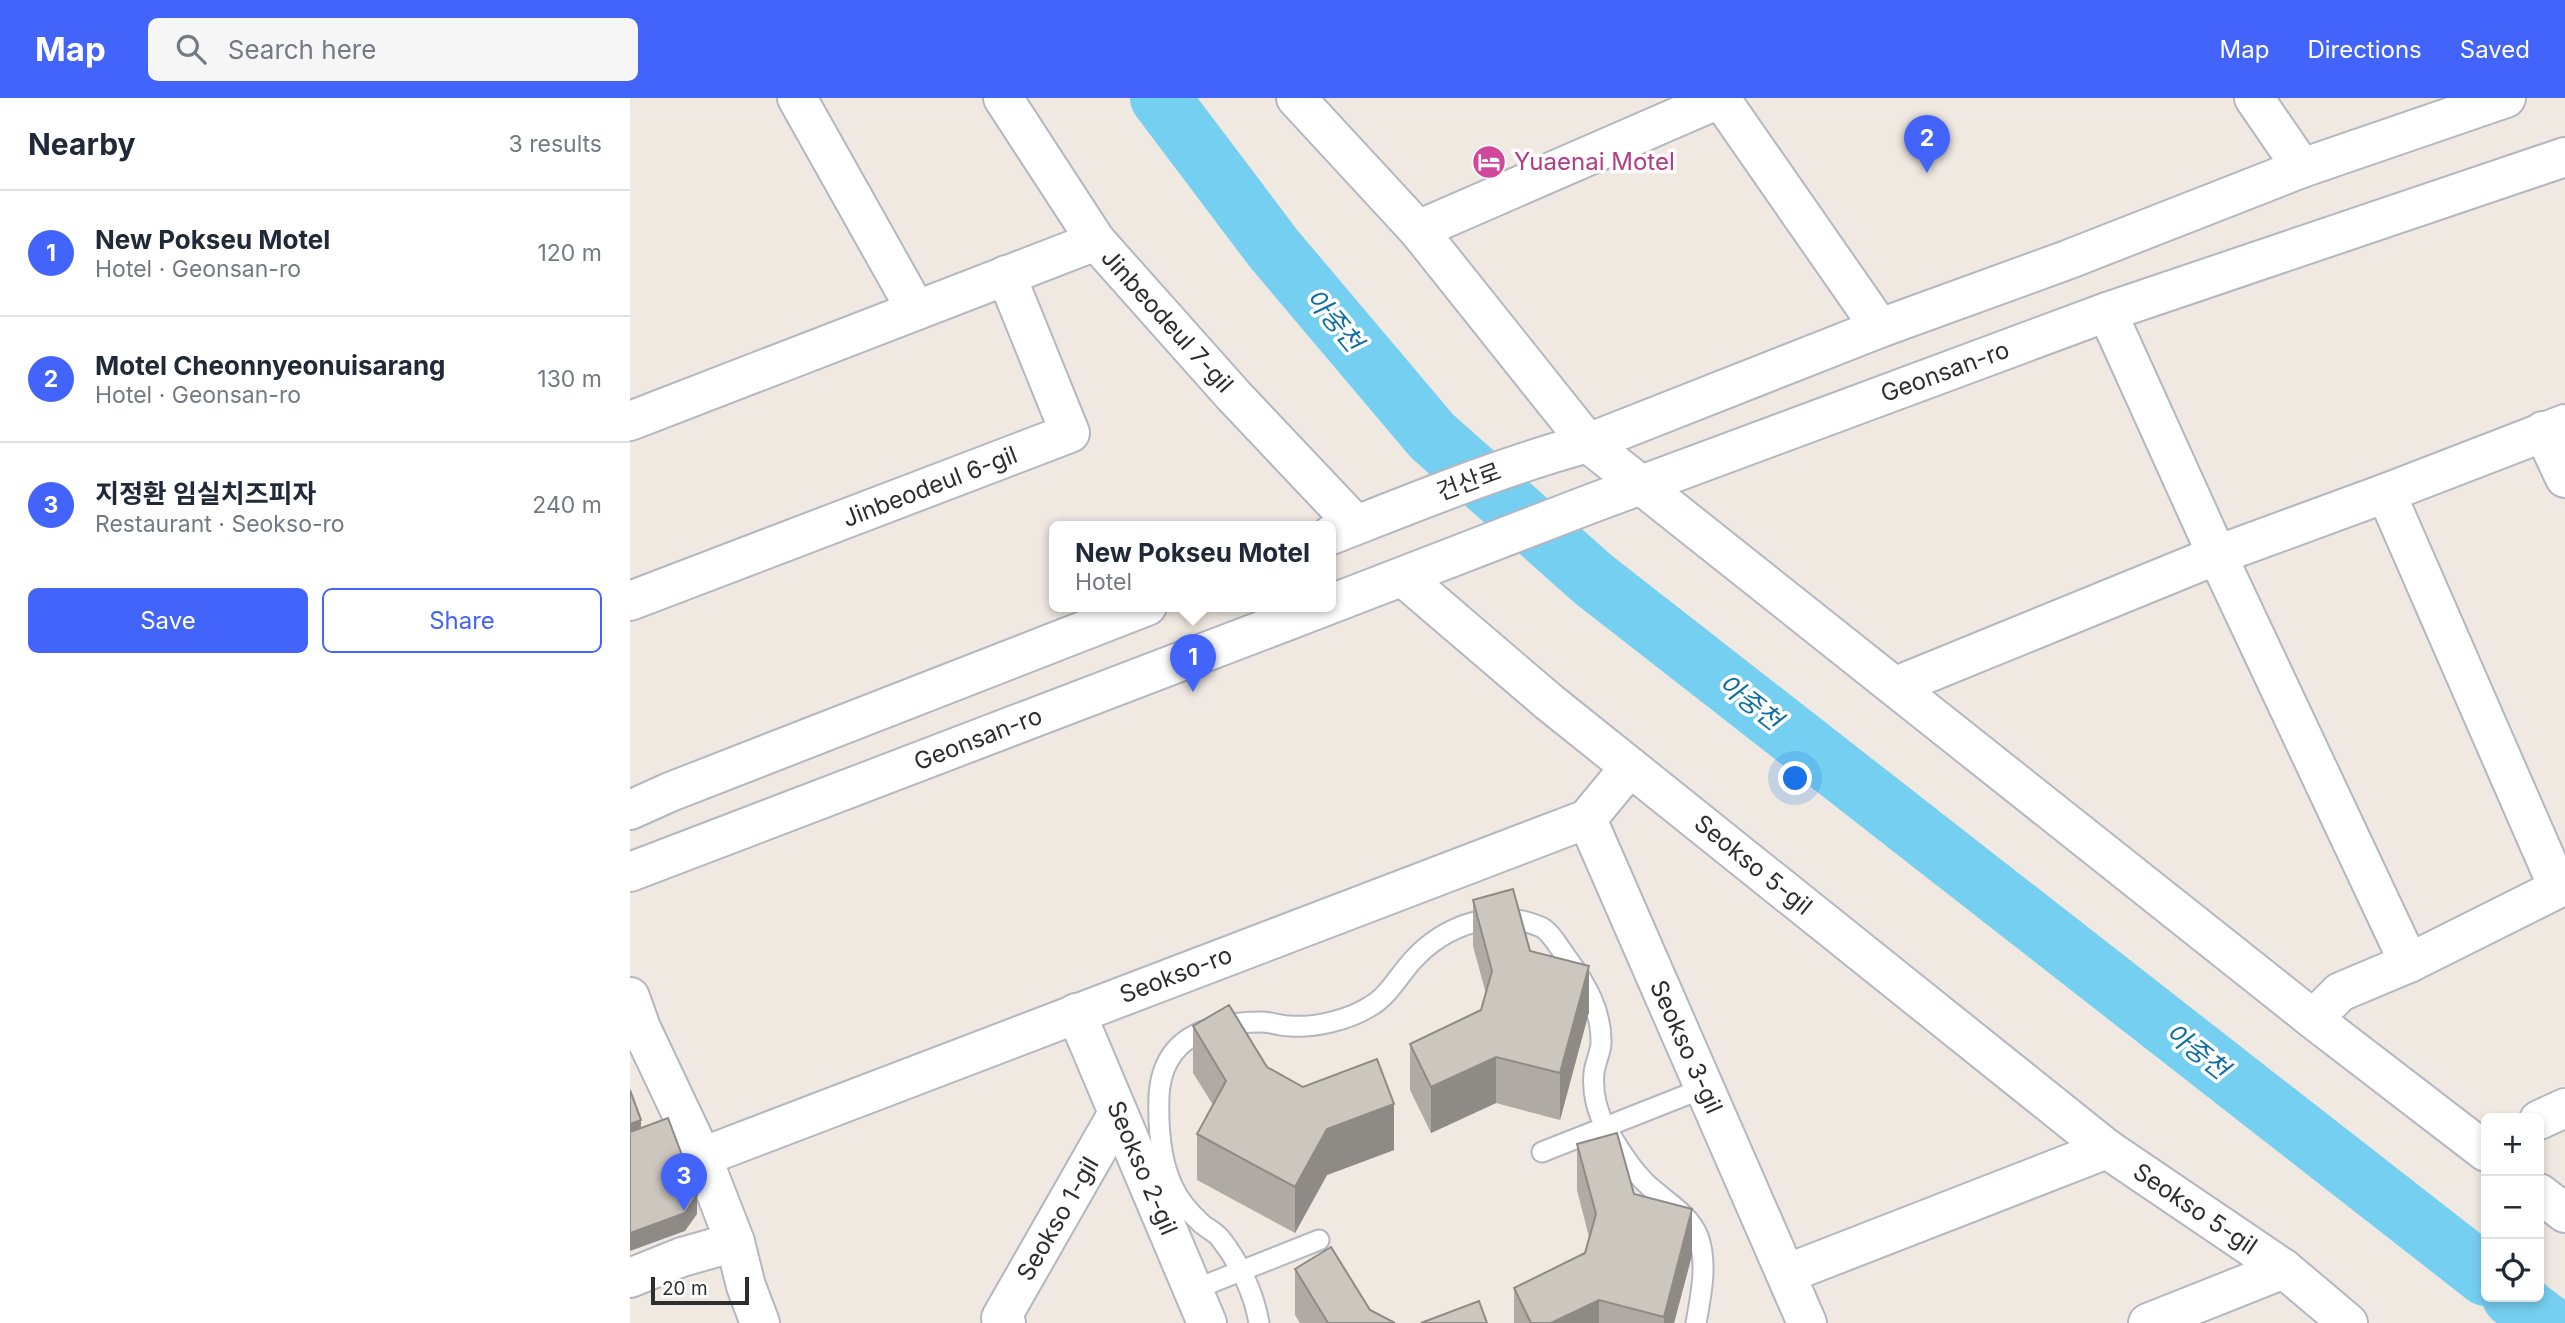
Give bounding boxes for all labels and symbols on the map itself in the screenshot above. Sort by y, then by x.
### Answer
pin: 2 [1904,115,1950,173]
hotel icon: Yuaenai Motel [1470,143,1508,181]
place label: Yuaenai Motel [1514,147,1675,176]
street label: Jinbeodeul 7-gil [1095,243,1239,398]
water label: 아중천 [1299,282,1371,359]
street label: Geonsan-ro [1877,335,2013,408]
street label: Jinbeodeul 6-gil [839,440,1021,533]
street label: 건산로 [1433,457,1505,506]
pin: 1 [1170,634,1216,692]
water label: 아중천 [1712,667,1791,738]
street label: Geonsan-ro [910,701,1046,776]
your location [1778,761,1812,795]
street label: Seokso 5-gil [1689,808,1818,921]
street label: Seokso-ro [1116,940,1236,1009]
street label: Seokso 3-gil [1644,976,1729,1118]
water label: 아중천 [2159,1016,2238,1087]
street label: Seokso 2-gil [1101,1096,1184,1239]
street label: Seokso 1-gil [1011,1152,1105,1286]
pin: 3 [661,1153,707,1211]
street label: Seokso 5-gil [2128,1157,2263,1261]
scale bar [651,1274,749,1306]

